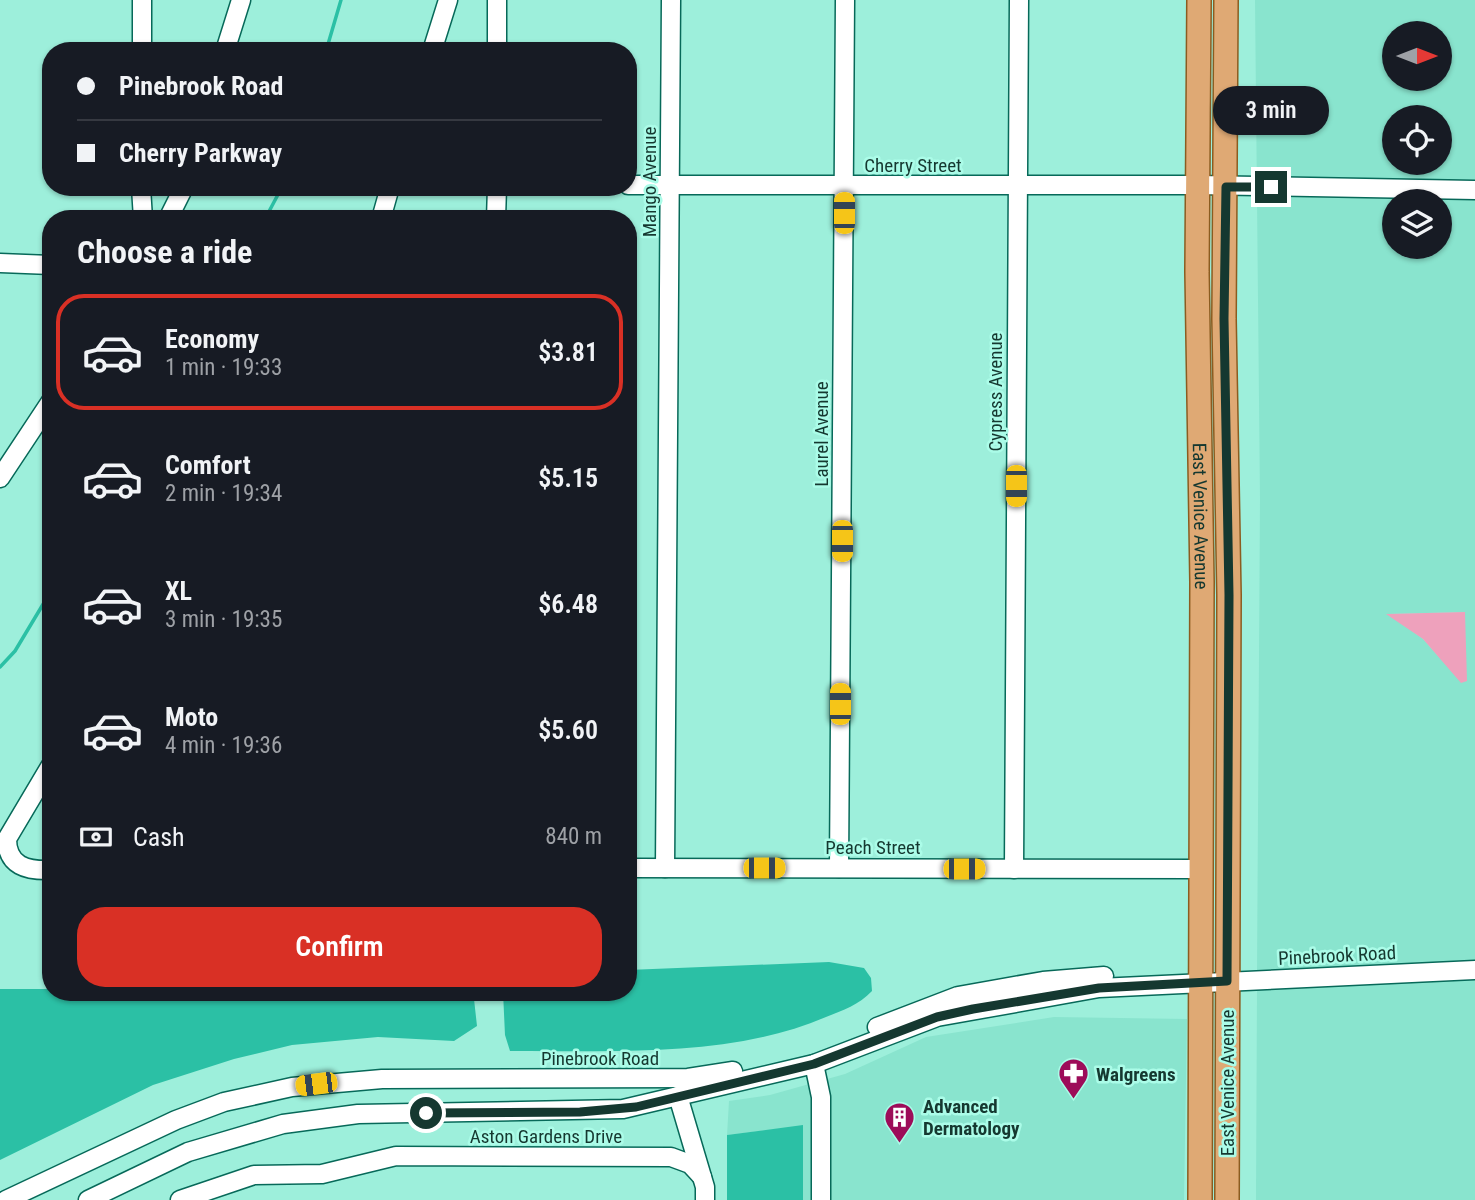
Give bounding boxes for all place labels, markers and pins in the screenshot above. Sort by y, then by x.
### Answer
pharmacy icon: Walgreens [1056,1057,1090,1101]
place label: Walgreens [1096,1063,1176,1086]
place label: Advanced Dermatology [923,1095,1020,1140]
building icon: Advanced Dermatology [883,1100,917,1144]

